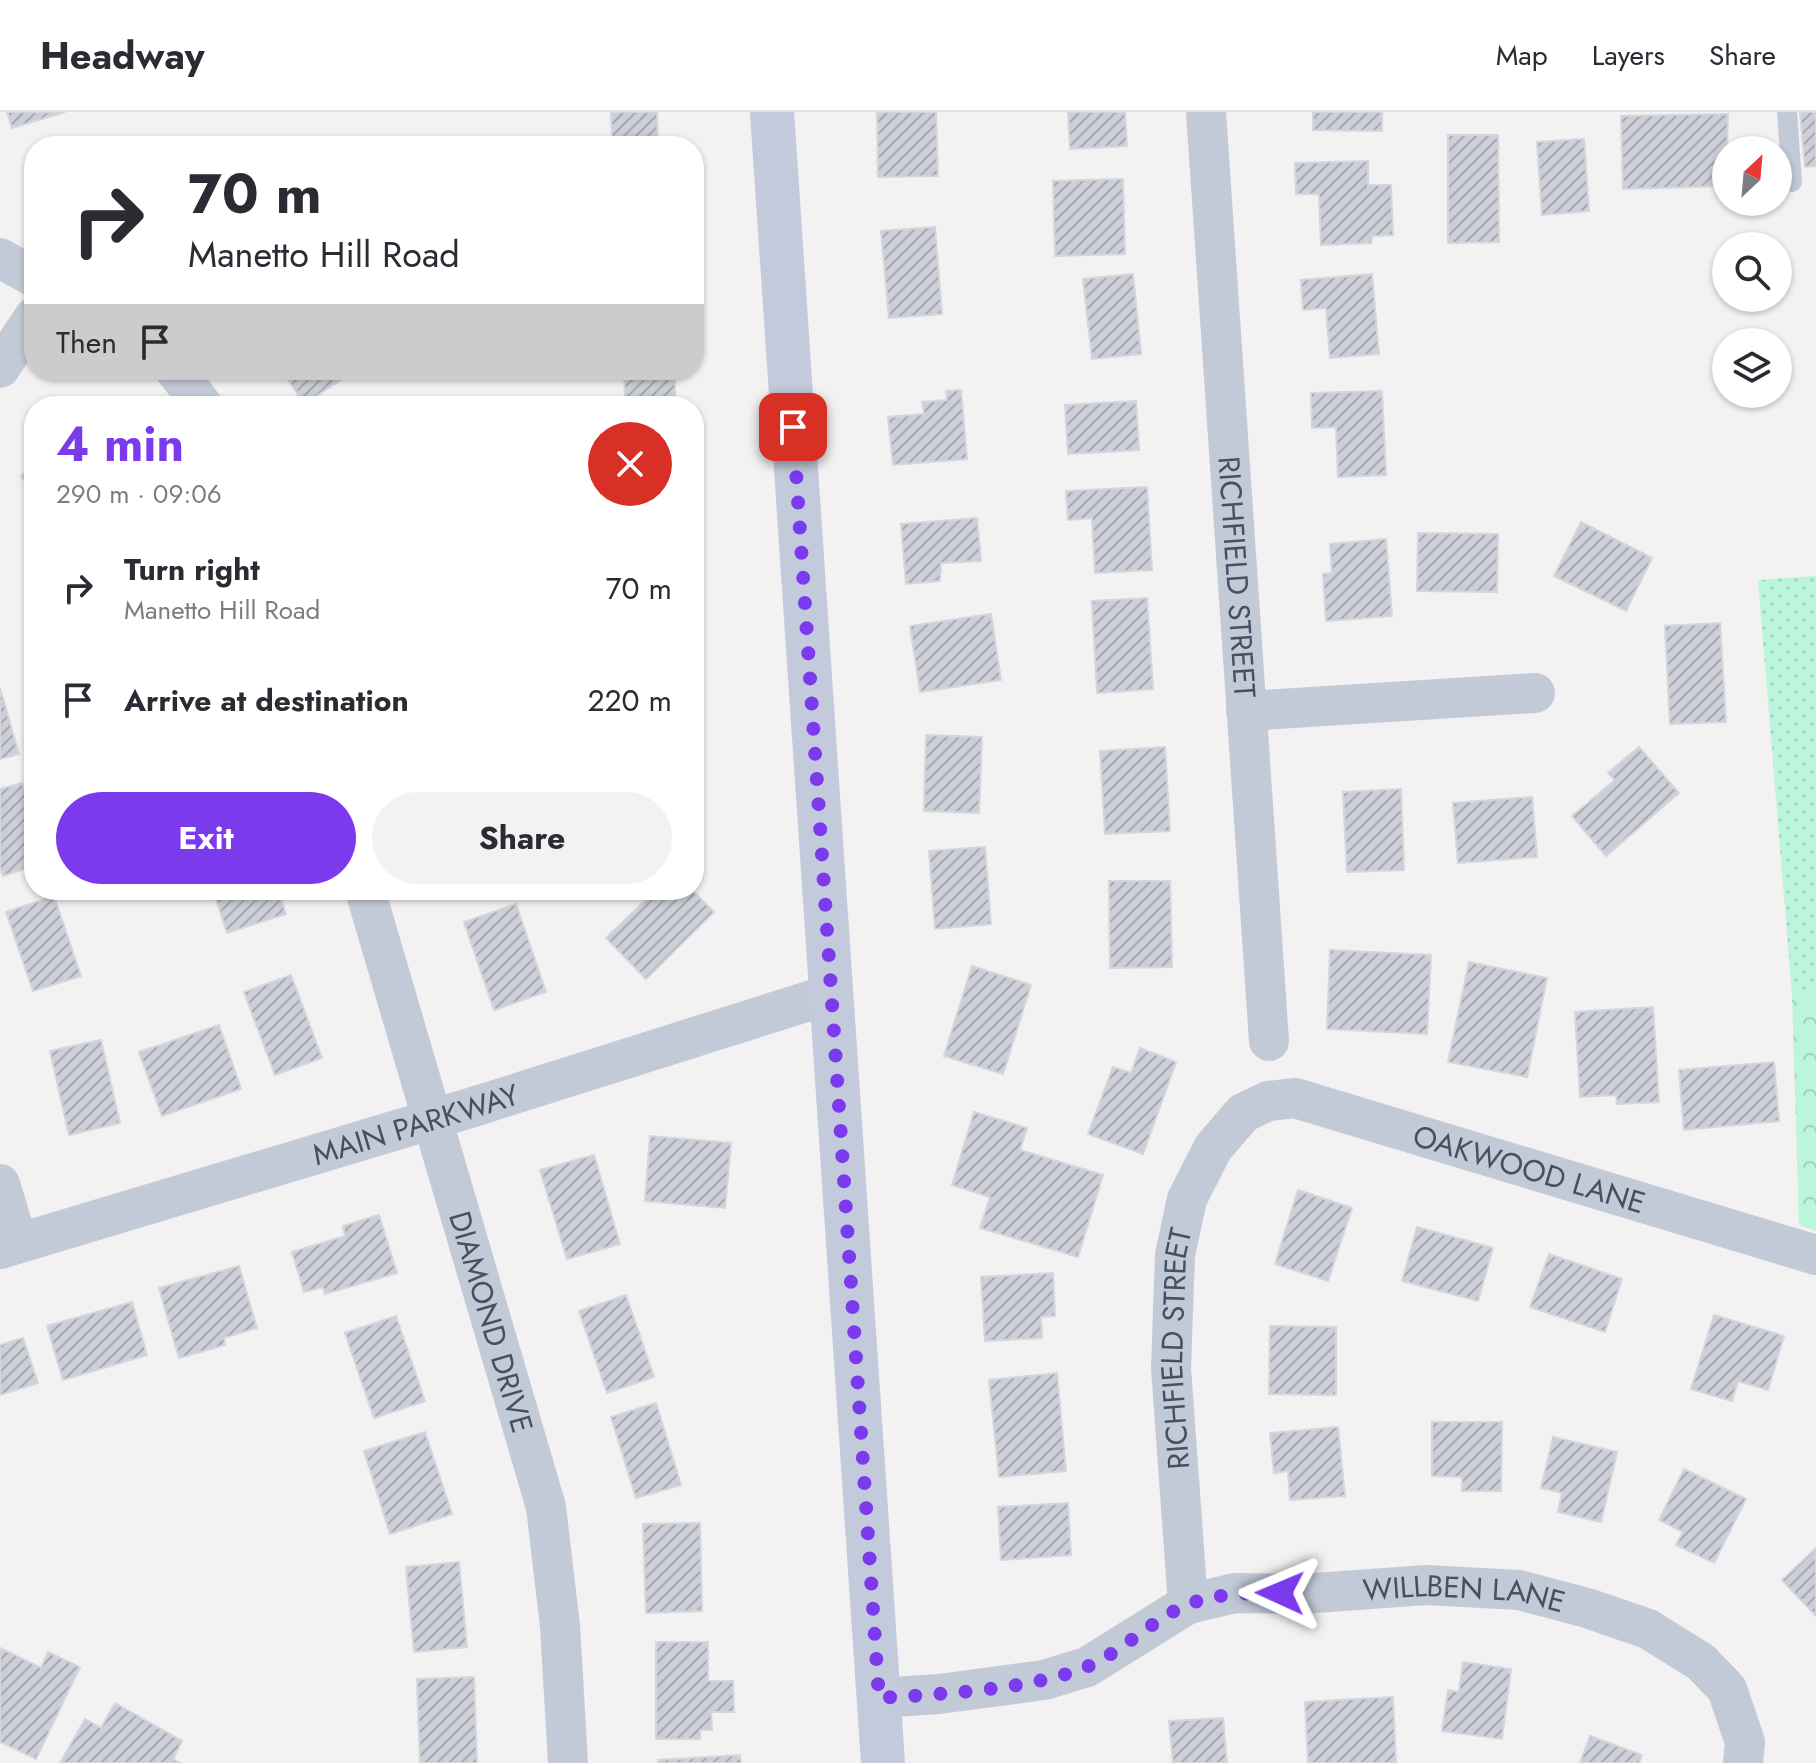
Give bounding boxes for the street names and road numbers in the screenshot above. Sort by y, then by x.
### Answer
street label: RICHFIELD STREET [1208,455,1267,699]
street label: MAIN PARKWAY [307,1072,525,1176]
street label: OAKWOOD LANE [1408,1113,1651,1224]
street label: DIAMOND DRIVE [439,1206,545,1438]
street label: RICHFIELD STREET [1149,1224,1202,1471]
street label: WILLBEN LANE [1361,1563,1570,1623]

